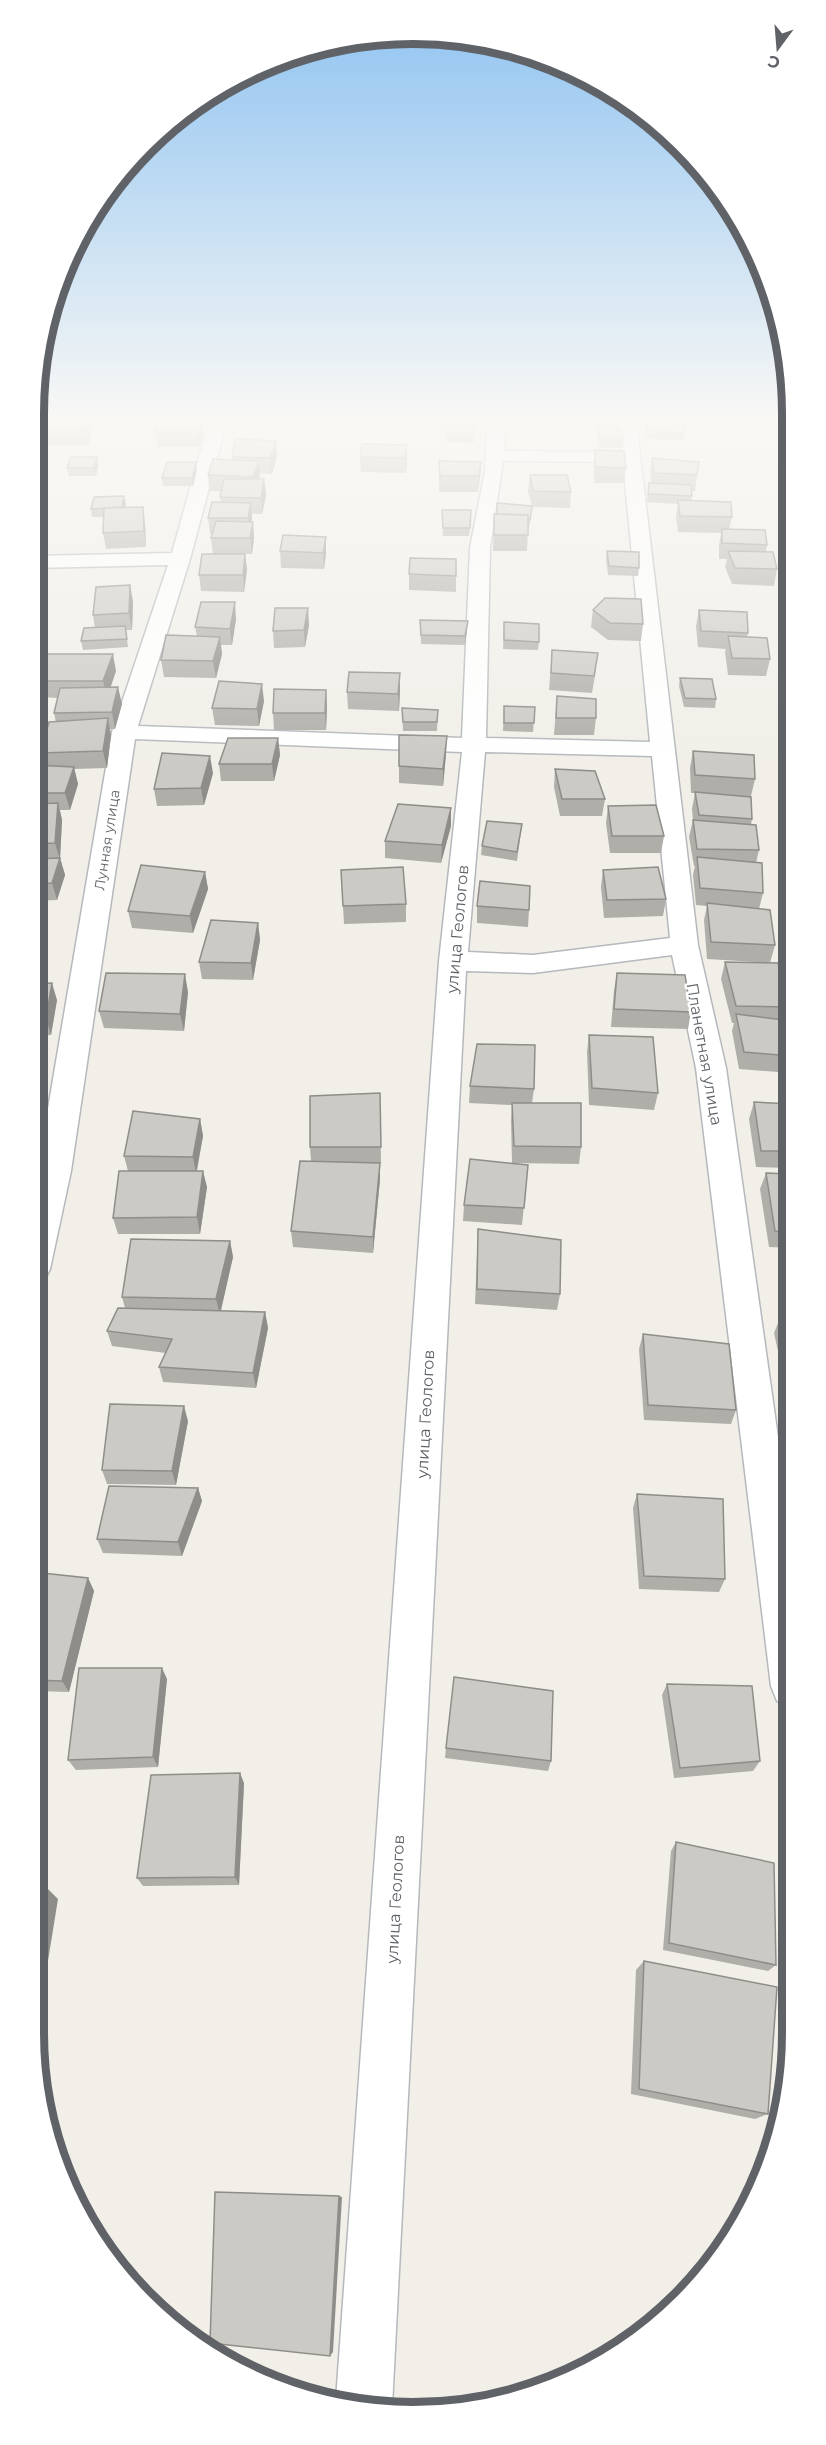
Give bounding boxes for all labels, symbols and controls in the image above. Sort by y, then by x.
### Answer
north arrow [748,18,808,78]
text: С [765,51,782,73]
street label: Лунная улица [90,788,124,892]
street label: улица Геологов [442,864,473,995]
street label: Планетная улица [683,981,726,1127]
street label: улица Геологов [413,1349,438,1480]
street label: улица Геологов [383,1834,408,1965]

